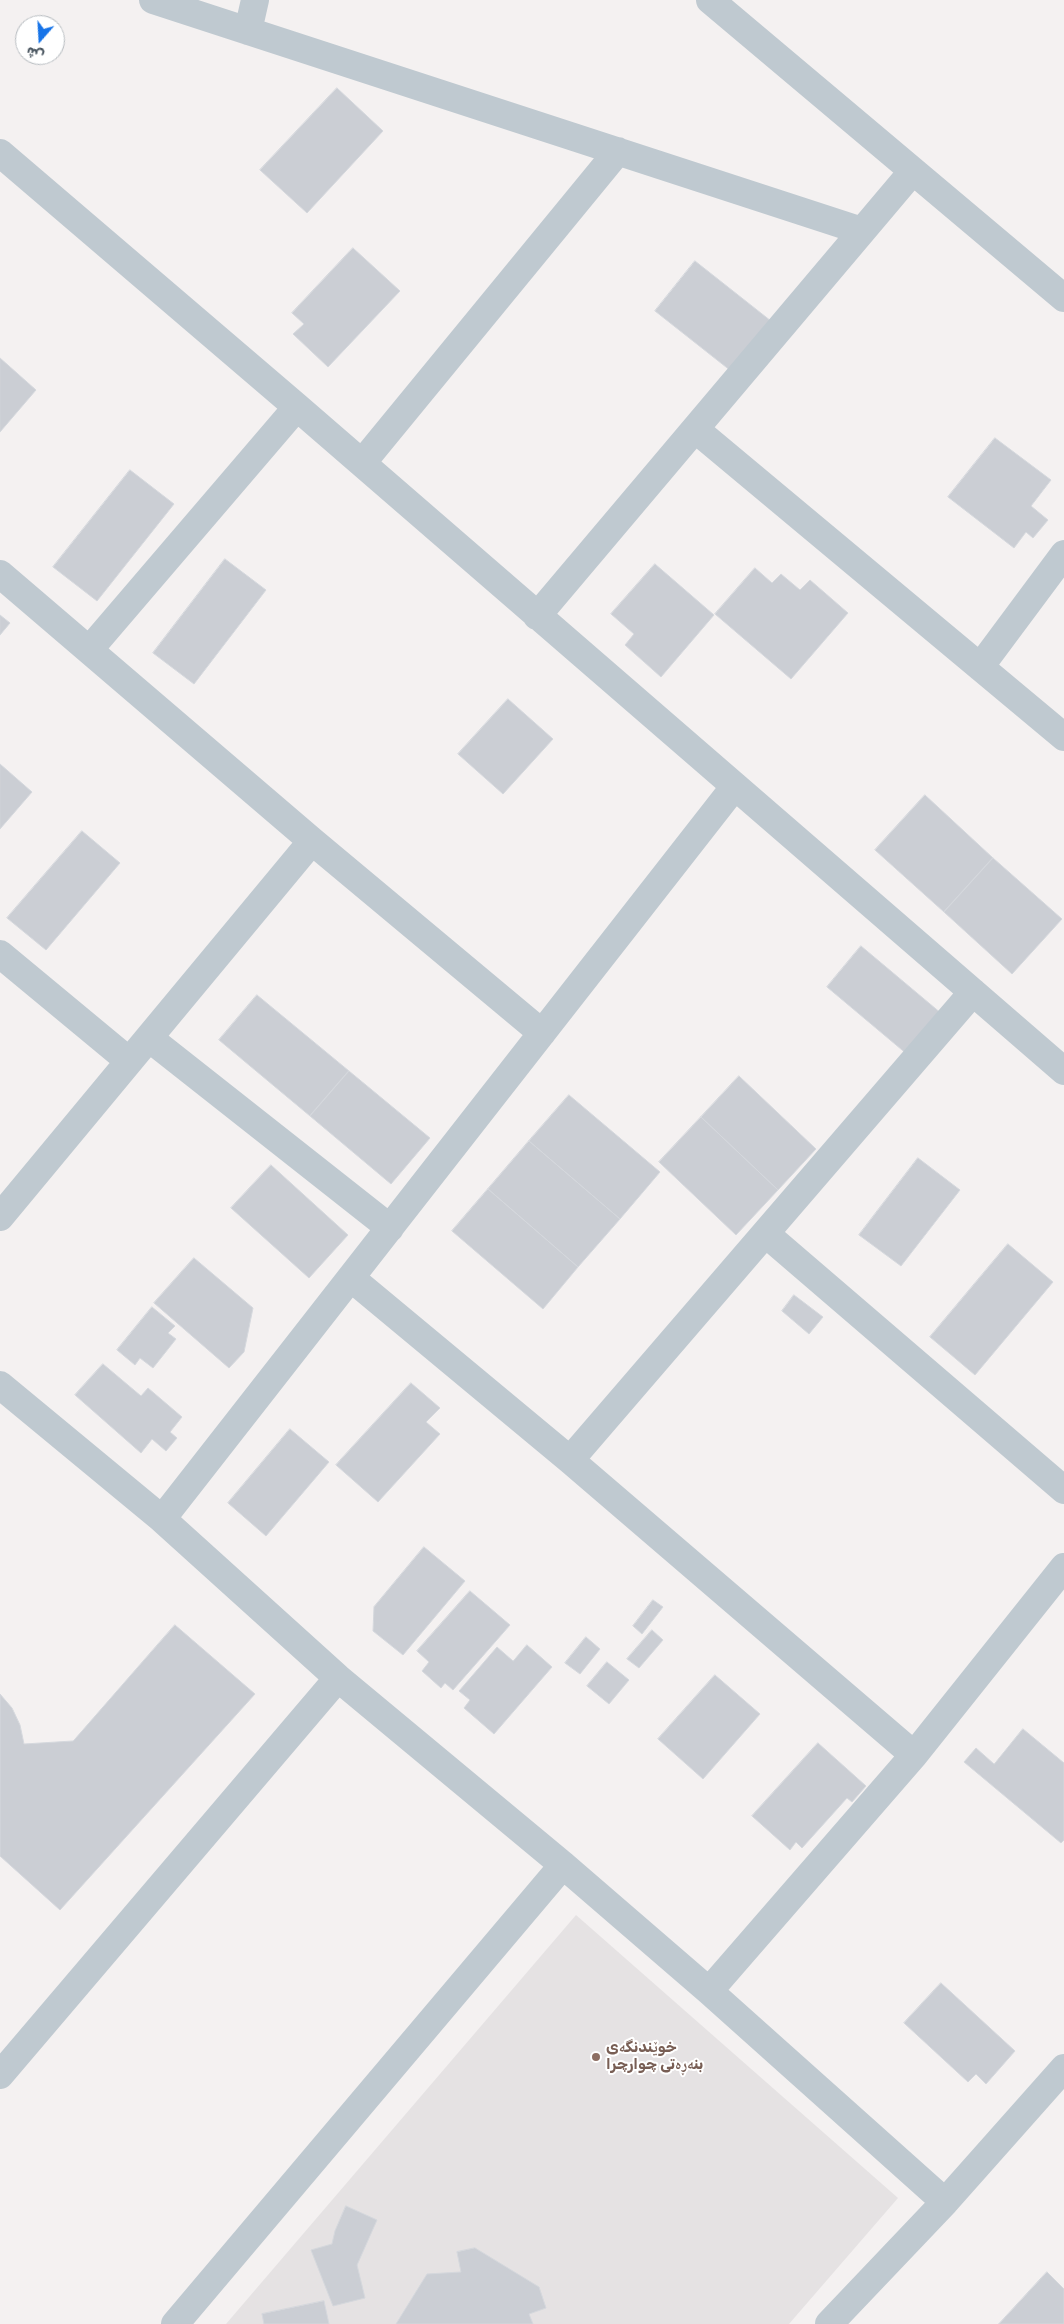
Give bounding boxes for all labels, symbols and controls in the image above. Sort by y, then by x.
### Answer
north arrow [15,15,65,65]
text: ش [24,43,46,65]
place label: خوێندنگەی بنەڕەتی چوارچرا [606,2039,703,2074]
marker: خوێندنگەی بنەڕەتی چوارچرا [590,2051,602,2063]

